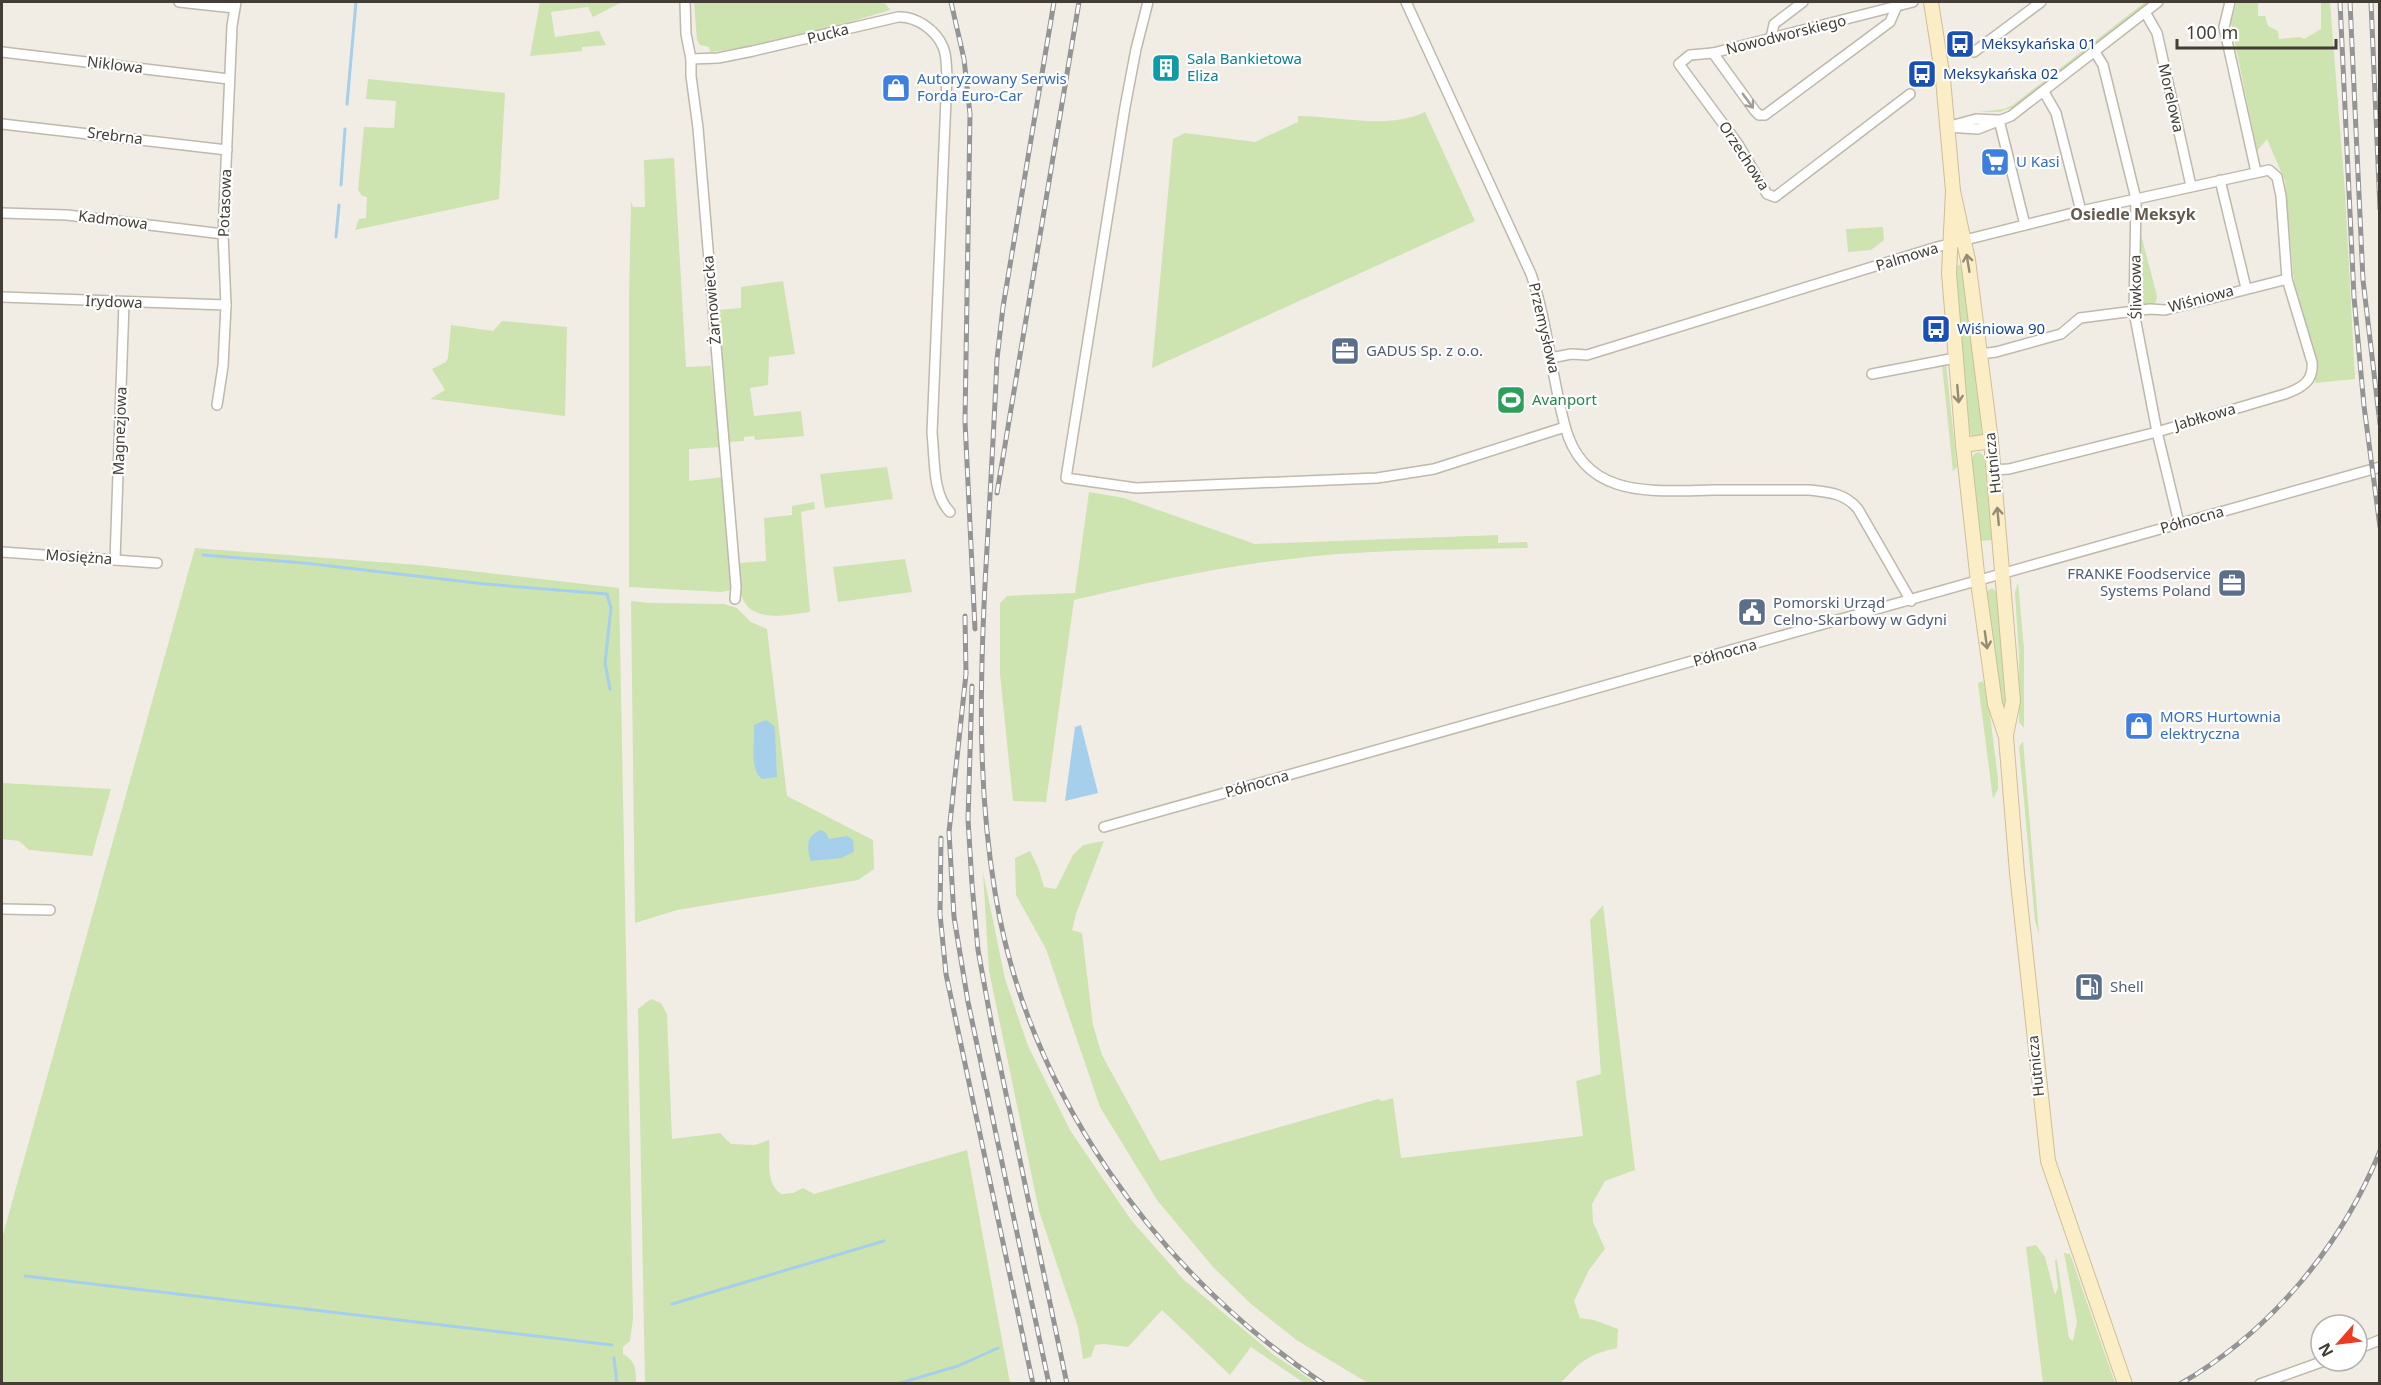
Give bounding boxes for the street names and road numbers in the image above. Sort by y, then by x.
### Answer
street label: Nowodworskiego [1724,9,1848,59]
street label: Pucka [805,18,851,48]
street label: Niklowa [86,51,144,77]
street label: Morelowa [2154,61,2190,134]
street label: Orzechowa [1715,117,1775,194]
street label: Srebrna [86,122,144,148]
street label: Potasowa [213,169,235,237]
street label: Kadmowa [77,205,149,233]
street label: Palmowa [1873,237,1940,275]
street label: Śliwkowa [2124,254,2146,320]
street label: Żarnowiecka [697,255,725,345]
street label: Przemysłowa [1525,280,1565,375]
street label: Wiśniowa [2166,280,2236,316]
street label: Irydowa [85,290,143,312]
street label: Magnezjowa [107,386,131,476]
street label: Jabłkowa [2170,398,2238,435]
street label: Hutnicza [1979,431,2005,495]
street label: Północna [2158,500,2226,538]
street label: Mosiężna [45,544,113,568]
street label: Północna [1691,633,1759,671]
street label: Północna [1223,764,1291,802]
street label: Hutnicza [2022,1034,2048,1098]

